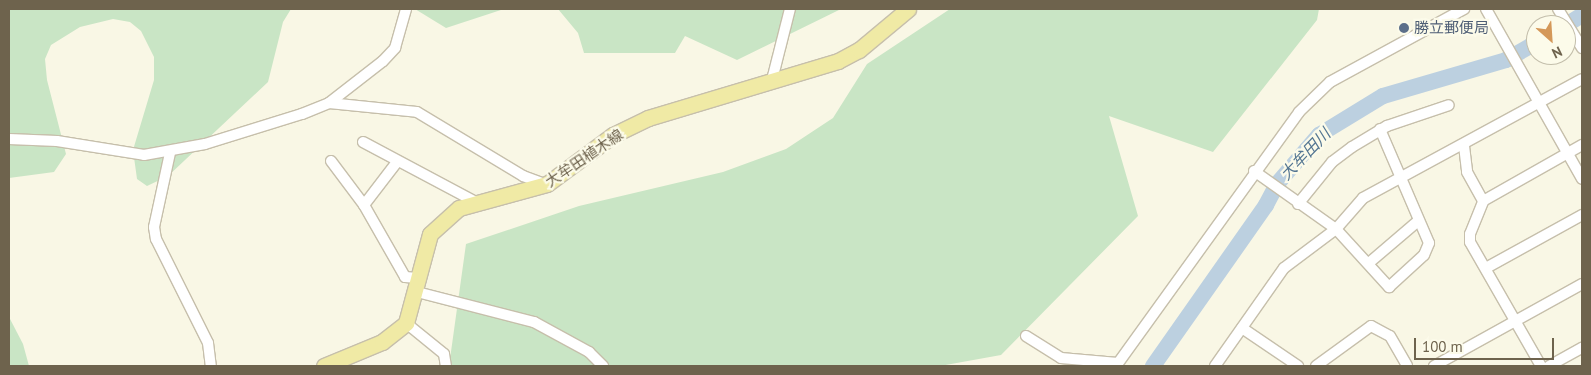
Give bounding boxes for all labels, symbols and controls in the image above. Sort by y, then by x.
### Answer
north arrow [1526,15,1576,65]
place label: 勝立郵便局 [1414,19,1489,37]
marker: 勝立郵便局 [1398,22,1410,34]
text: N [1549,42,1565,63]
water label: 大牟田川 [1276,124,1334,184]
street label: 大牟田植木線 [542,125,626,191]
scale bar [1416,328,1556,360]
text: 100 m [1422,337,1463,356]

